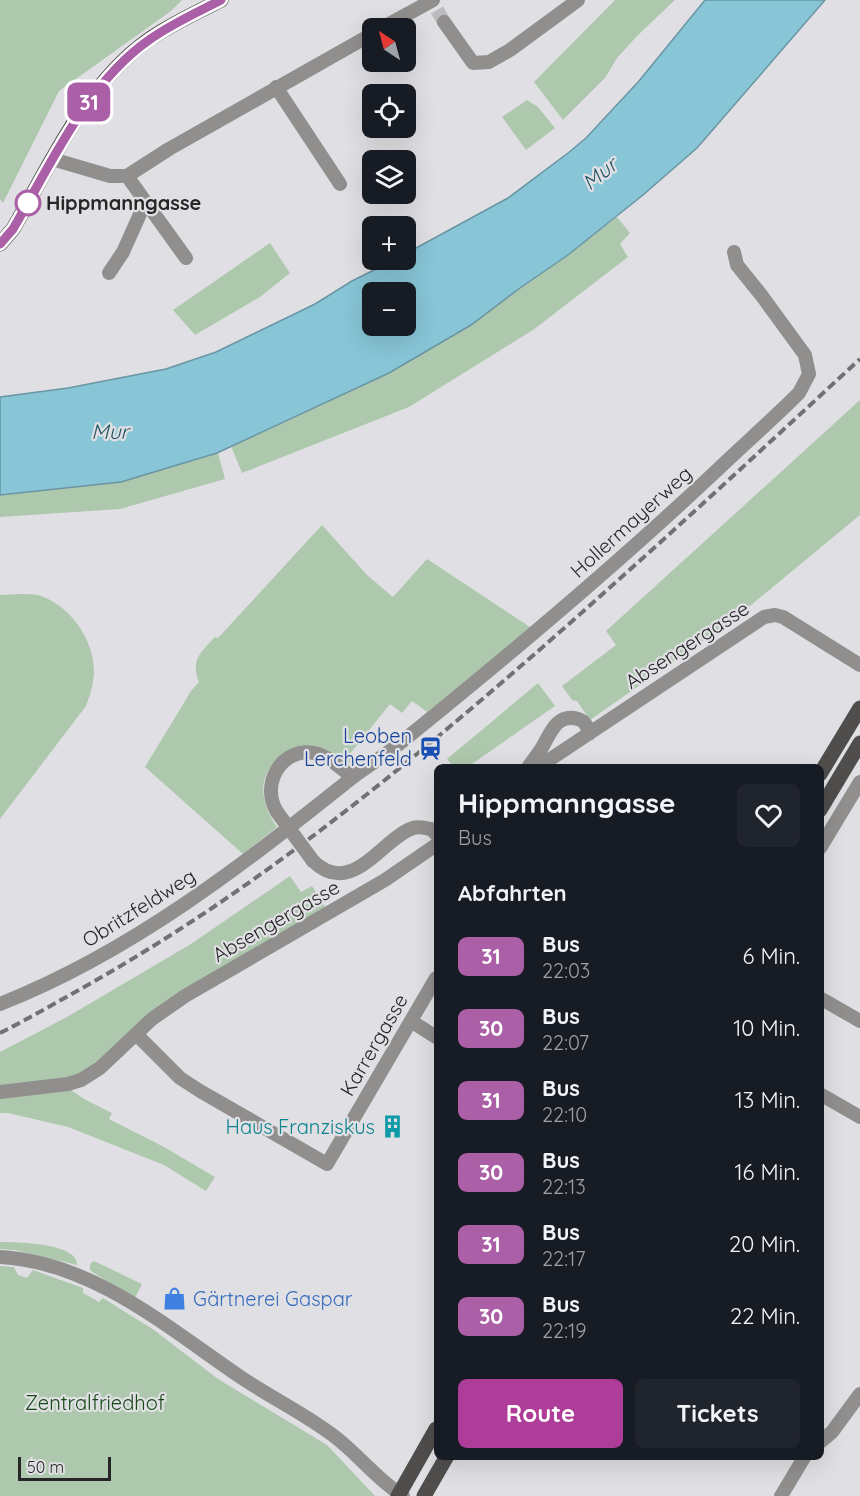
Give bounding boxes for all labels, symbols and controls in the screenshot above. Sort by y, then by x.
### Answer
north arrow [362,18,416,72]
map controls [362,18,416,336]
line badge: 31 [62,82,116,122]
button: locate [362,84,416,138]
text: 31 [79,89,99,115]
button: layers [362,150,416,204]
water label: Mur [577,150,624,195]
marker: Hippmanngasse [15,190,41,216]
place label: Hippmanngasse [46,190,201,215]
button: + [362,216,416,270]
button: − [362,282,416,336]
water label: Mur [91,418,132,444]
street label: Hollermayerweg [565,461,697,583]
street label: Absengergasse [620,595,753,694]
place label: Leoben Lerchenfeld [304,723,412,771]
station icon: Leoben Lerchenfeld [417,735,443,761]
button: heart [737,784,800,847]
text: Hippmanngasse [458,785,676,820]
text: Bus [458,825,492,850]
street label: Obritzfeldweg [78,863,200,952]
street label: Absengergasse [208,874,344,967]
text: Abfahrten [458,879,567,907]
text: Bus [542,930,580,958]
text: 6 Min. [743,942,800,970]
text: 31 [481,943,501,969]
text: 22:03 [542,958,590,983]
street label: Karrergasse [334,989,413,1100]
text: Bus [542,1002,580,1030]
text: 10 Min. [733,1014,800,1042]
text: 30 [479,1015,503,1041]
text: 22:07 [542,1030,589,1055]
text: Bus [542,1074,580,1102]
text: 13 Min. [735,1086,800,1114]
text: 31 [481,1087,501,1113]
text: 22:10 [542,1102,587,1127]
place label: Haus Franziskus [226,1114,375,1139]
building icon: Haus Franziskus [380,1114,406,1140]
text: Bus [542,1146,580,1174]
text: 16 Min. [734,1158,800,1186]
text: 30 [479,1159,503,1185]
text: 22:13 [542,1174,586,1199]
text: Bus [542,1218,580,1246]
text: 20 Min. [729,1230,800,1258]
text: 31 [481,1231,501,1257]
text: 22:17 [542,1246,586,1271]
shop icon: Gärtnerei Gaspar [162,1286,188,1312]
place label: Gärtnerei Gaspar [193,1286,353,1311]
text: Bus [542,1290,580,1318]
text: 22 Min. [730,1302,800,1330]
text: 30 [479,1303,503,1329]
text: 22:19 [542,1318,586,1343]
button: Route [458,1379,623,1448]
button: Tickets [635,1379,800,1448]
park label: Zentralfriedhof [25,1390,165,1415]
scale bar [18,1454,111,1482]
text: 50 m [27,1457,64,1477]

